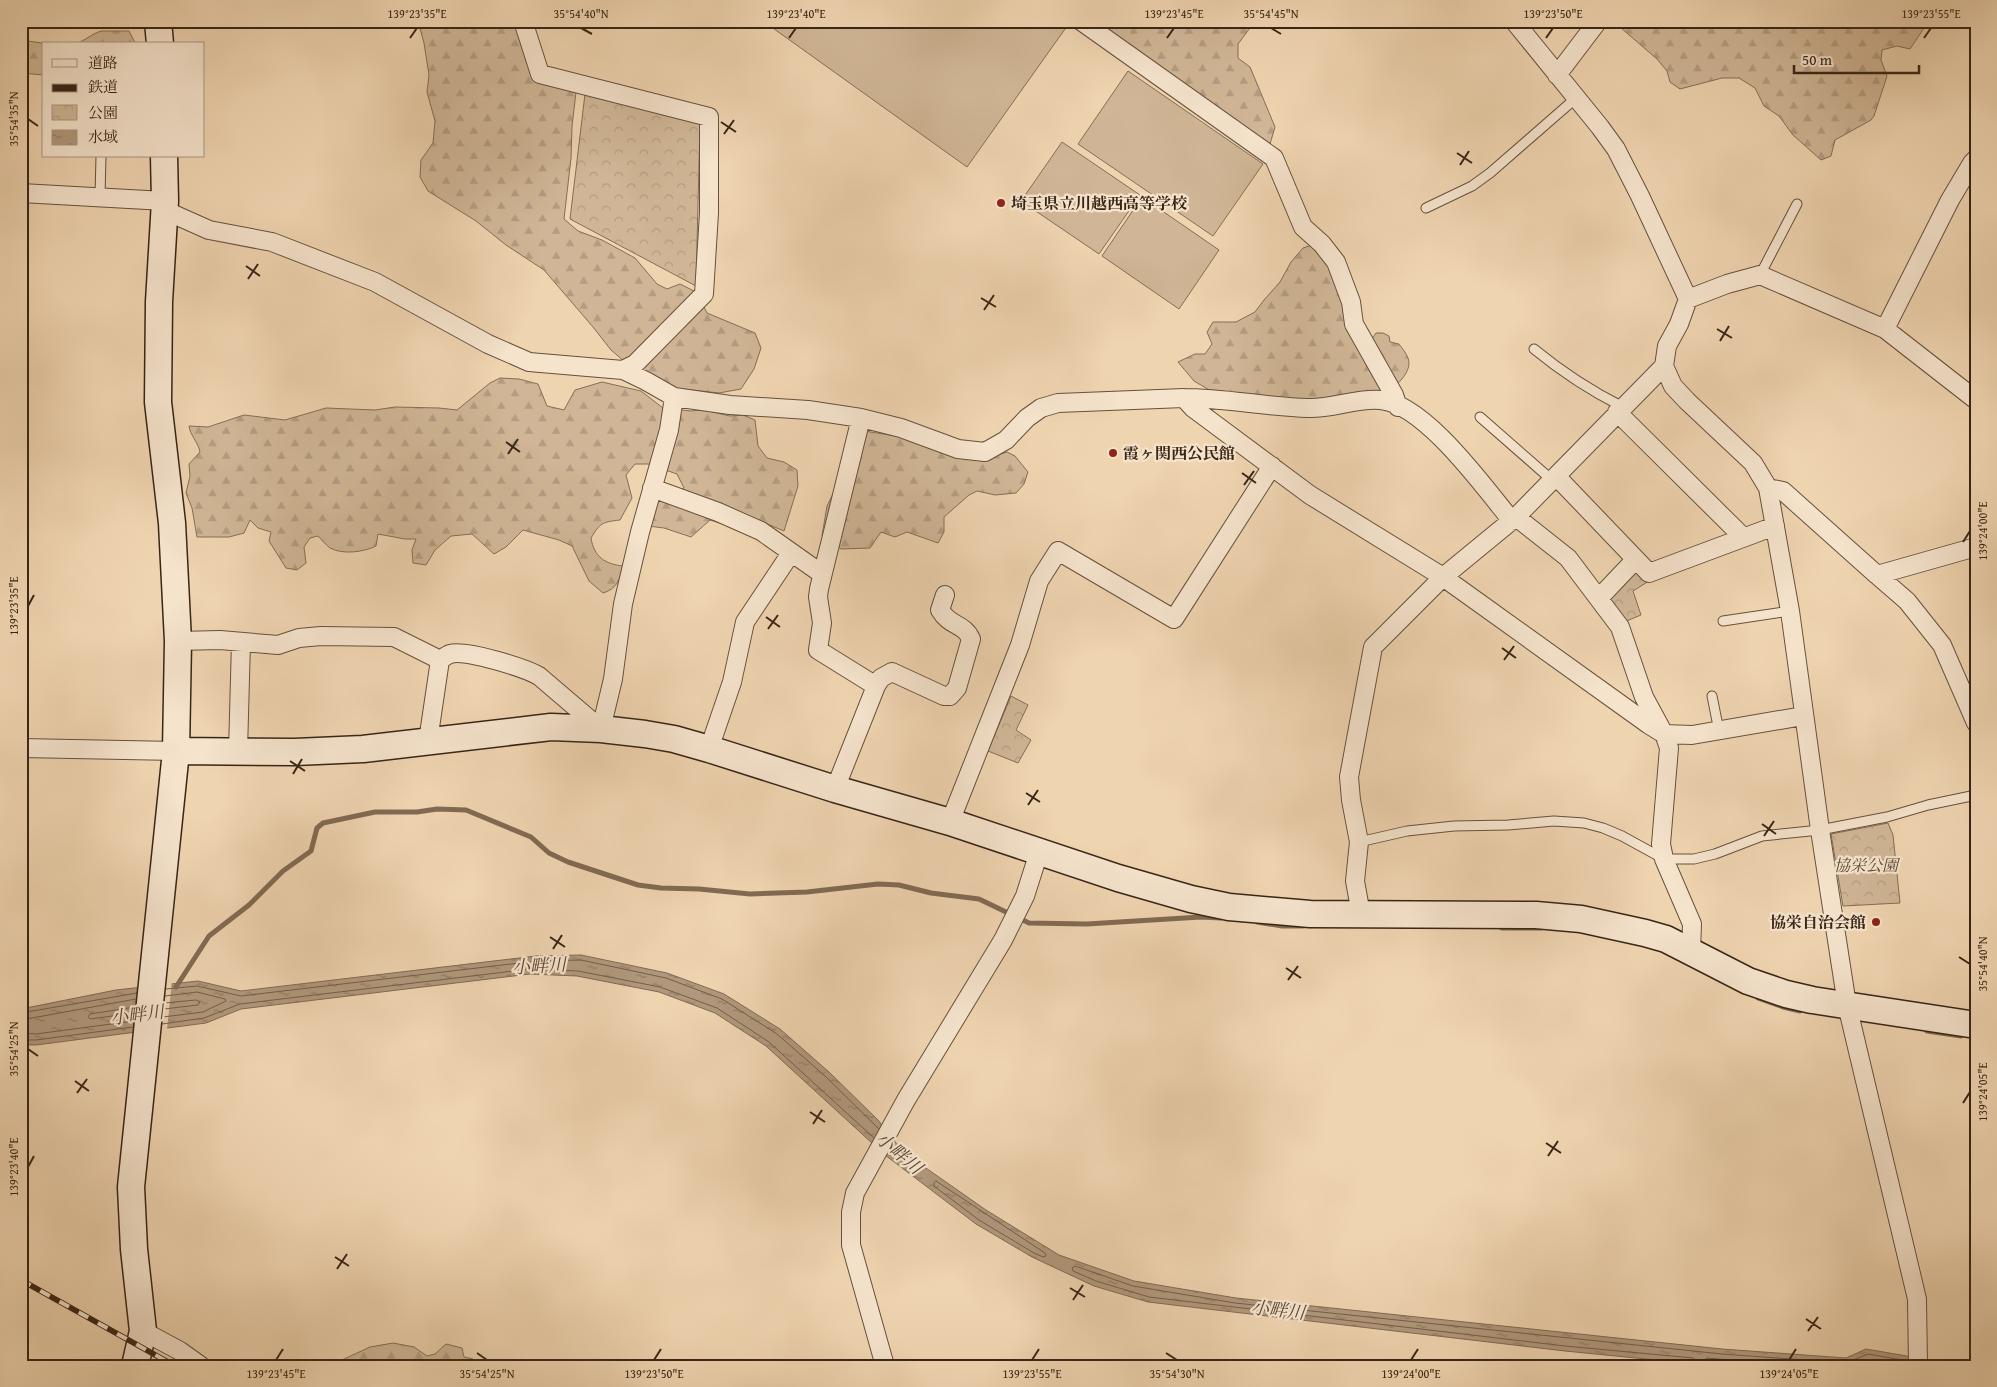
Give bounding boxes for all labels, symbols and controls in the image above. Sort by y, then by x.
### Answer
text: 139°23'35"E [387,5,447,22]
text: 35°54'40"N [553,5,609,22]
text: 139°23'40"E [766,5,826,22]
text: 139°23'45"E [1144,5,1204,22]
text: 35°54'45"N [1243,5,1299,22]
text: 139°23'50"E [1523,5,1583,22]
text: 139°23'55"E [1901,5,1961,22]
legend [42,42,205,158]
scale bar [1794,42,1920,74]
text: 50 m [1802,49,1833,70]
text: 道路 [88,52,118,73]
text: 鉄道 [88,76,118,97]
text: 35°54'35"N [5,91,22,147]
text: 公園 [88,102,118,123]
text: 水域 [88,126,118,147]
place label: 埼玉県立川越西高等学校 [1011,191,1188,215]
marker: 埼玉県立川越西高等学校 [995,197,1007,209]
place label: 霞ヶ関西公民館 [1123,441,1235,465]
marker: 霞ヶ関西公民館 [1107,447,1119,459]
text: 139°24'00"E [1974,501,1991,561]
text: 139°23'35"E [5,576,22,636]
park label: 協栄公園 [1834,853,1901,877]
place label: 協栄自治会館 [1770,910,1866,934]
marker: 協栄自治会館 [1870,916,1882,928]
text: 35°54'40"N [1974,936,1991,992]
water label: 小畔川 [511,951,569,980]
water label: 小畔川 [108,998,167,1031]
text: 35°54'25"N [5,1021,22,1077]
text: 139°24'05"E [1974,1062,1991,1122]
water label: 小畔川 [870,1125,930,1182]
text: 139°23'40"E [5,1137,22,1197]
water label: 小畔川 [1250,1293,1308,1326]
text: 139°23'45"E [246,1365,306,1382]
text: 35°54'25"N [459,1365,515,1382]
text: 139°23'50"E [624,1365,684,1382]
text: 139°23'55"E [1002,1365,1062,1382]
text: 35°54'30"N [1149,1365,1205,1382]
text: 139°24'00"E [1381,1365,1441,1382]
text: 139°24'05"E [1759,1365,1819,1382]

